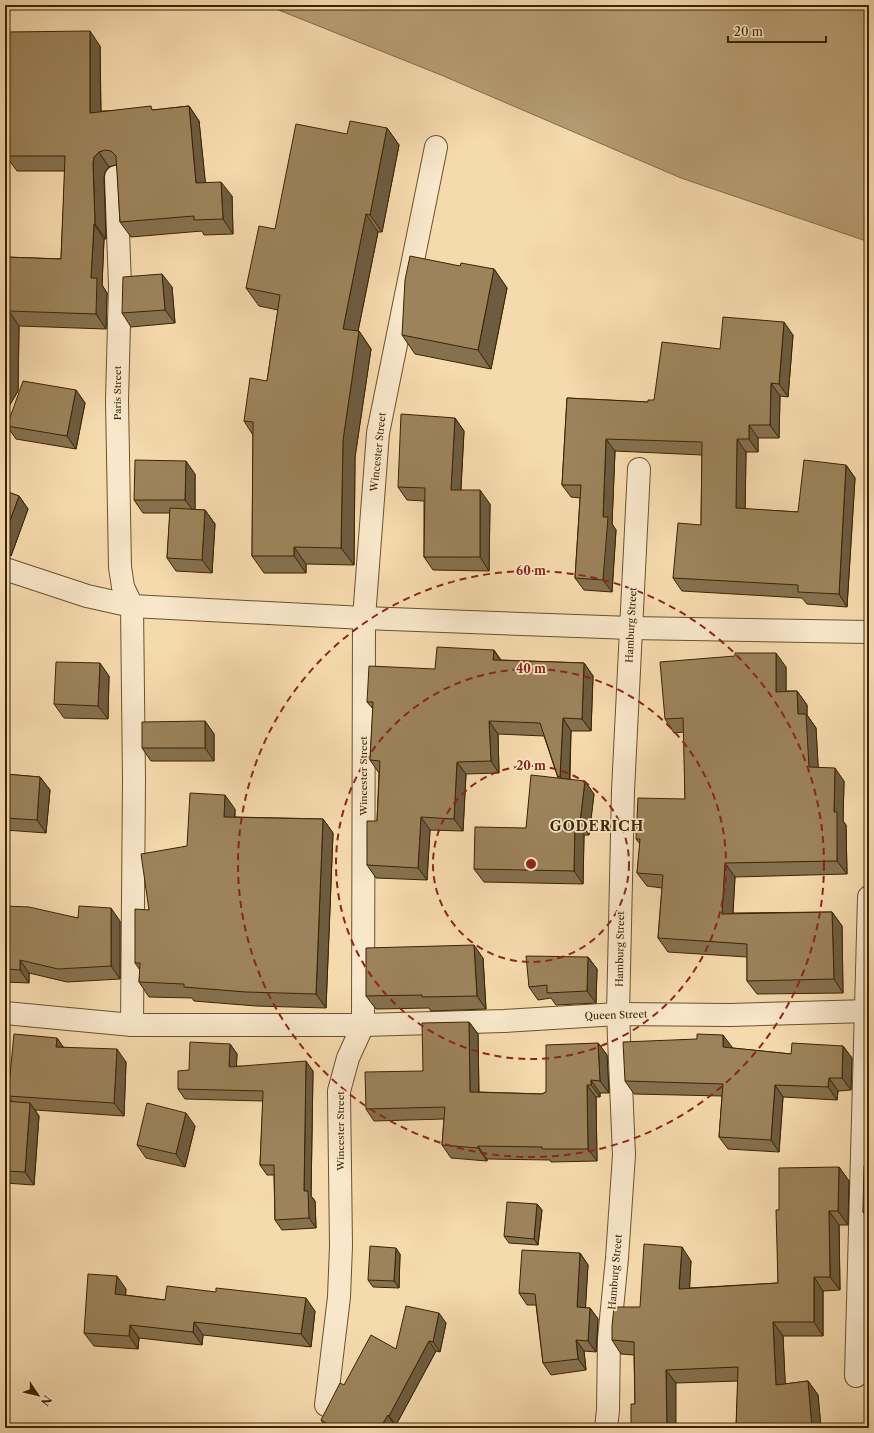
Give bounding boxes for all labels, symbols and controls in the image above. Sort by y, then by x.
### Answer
scale bar [728,18,826,44]
text: 20 m [734,24,763,39]
street label: Paris Street [111,365,124,420]
street label: Wincester Street [367,411,389,493]
text: 60 m [516,563,546,578]
street label: Hamburg Street [623,586,639,663]
text: 40 m [516,661,546,676]
street label: Wincester Street [357,736,370,817]
text: 20 m [516,758,546,773]
district label: GODERICH [550,817,644,835]
centre of rings [524,857,538,871]
street label: Hamburg Street [613,911,627,987]
street label: Queen Street [584,1007,648,1023]
street label: Wincester Street [334,1091,347,1172]
street label: Hamburg Street [605,1233,625,1310]
north arrow [18,1375,58,1415]
text: N [37,1393,55,1409]

